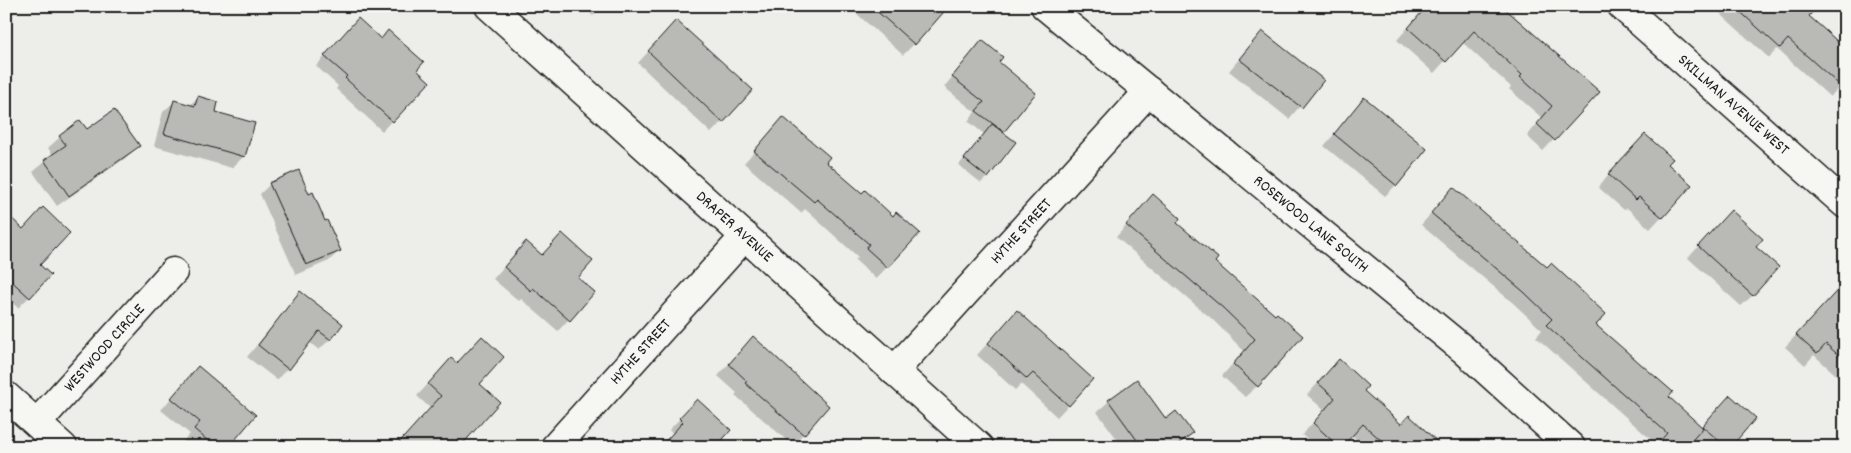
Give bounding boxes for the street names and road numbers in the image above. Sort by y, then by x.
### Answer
street label: SKILLMAN AVENUE WEST [1673,49,1795,161]
street label: ROSEWOOD LANE SOUTH [1248,170,1374,279]
street label: DRAPER AVENUE [690,186,779,268]
street label: HYTHE STREET [985,193,1058,269]
street label: WESTWOOD CIRCLE [59,298,151,397]
street label: HYTHE STREET [605,313,677,390]

